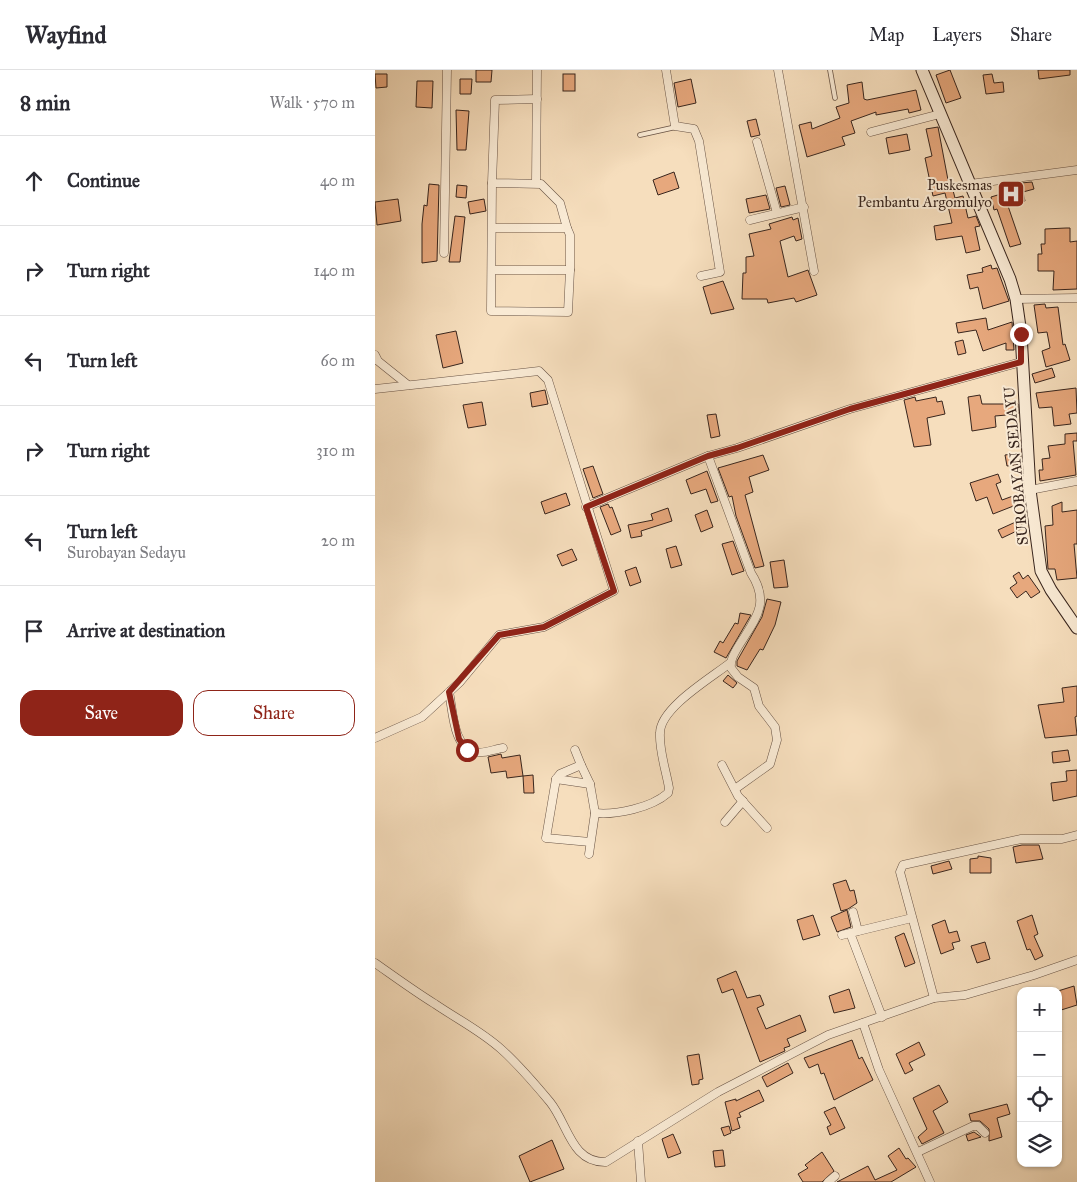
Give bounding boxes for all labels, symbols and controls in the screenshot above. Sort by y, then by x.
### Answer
text: Wayfind [25,20,107,50]
text: Map [869,24,904,46]
text: Layers [932,24,982,46]
text: Share [1010,24,1052,46]
text: 8 min [20,90,70,116]
text: Walk · 570 m [270,93,355,112]
icon: ahead [20,167,48,195]
text: Continue [67,169,140,192]
text: 40 m [320,171,355,190]
place label: Puskesmas Pembantu Argomulyo [858,176,992,211]
hospital icon: Puskesmas Pembantu Argomulyo [996,179,1026,209]
icon: right [20,257,48,285]
text: Turn right [67,259,150,282]
text: 140 m [314,261,355,280]
route end [1010,323,1033,346]
icon: left [20,347,48,375]
text: Turn left [67,349,137,372]
text: 60 m [321,351,355,370]
street label: SUROBAYAN SEDAYU [1000,386,1032,546]
icon: right [20,437,48,465]
text: Turn right [67,439,150,462]
text: 310 m [316,441,355,460]
text: Turn left [67,520,137,543]
icon: left [20,527,48,555]
text: 20 m [321,531,355,550]
text: Surobayan Sedayu [67,543,186,562]
icon: arrive [20,617,48,645]
text: Arrive at destination [67,619,225,642]
button: Save [20,690,183,736]
button: Share [193,690,355,736]
route start [456,739,479,762]
map controls [1017,987,1062,1167]
button: + [1017,987,1062,1032]
button: − [1017,1032,1062,1077]
button: locate [1017,1077,1062,1122]
button: layers [1017,1122,1062,1167]

